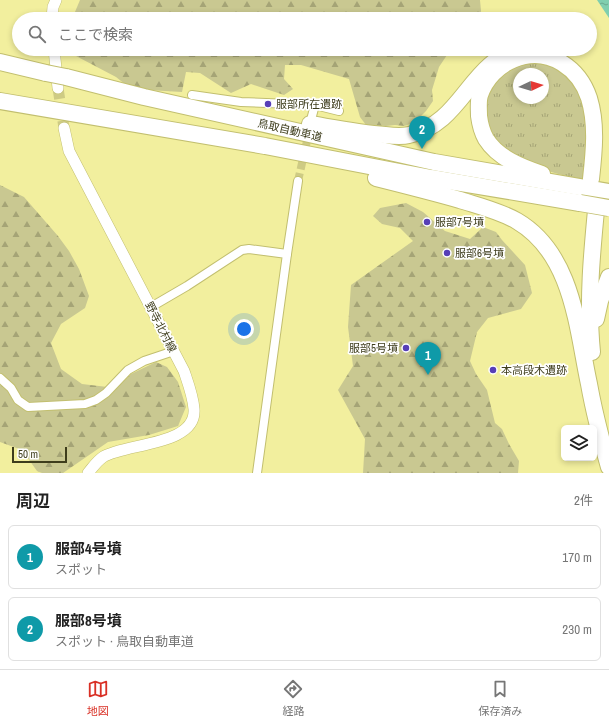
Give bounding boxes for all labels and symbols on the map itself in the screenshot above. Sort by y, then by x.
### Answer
north arrow [513,68,549,104]
place label: 服部所在遺跡 [276,97,342,111]
marker: 服部所在遺跡 [263,99,273,109]
street label: 鳥取自動車道 [256,116,324,144]
pin: 2 [409,116,435,149]
place label: 服部7号墳 [435,215,484,229]
marker: 服部7号墳 [422,217,432,227]
place label: 服部6号墳 [455,246,504,260]
marker: 服部6号墳 [442,248,452,258]
street label: 野寺北村線 [142,299,180,355]
your location [234,319,254,339]
place label: 服部5号墳 [349,341,398,355]
pin: 1 [415,342,441,375]
marker: 服部5号墳 [401,343,411,353]
place label: 本高段木遺跡 [501,363,567,377]
marker: 本高段木遺跡 [488,365,498,375]
scale bar [12,445,67,464]

